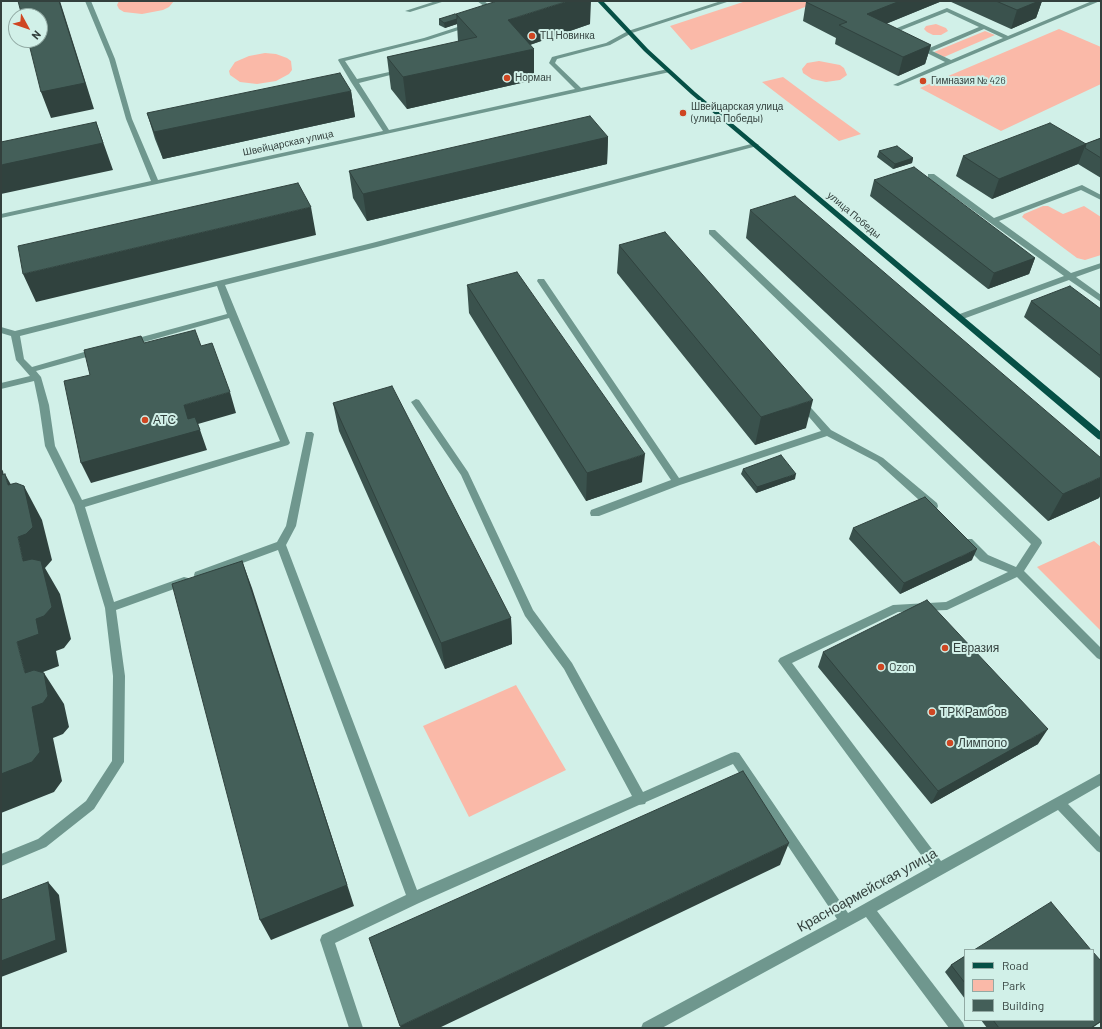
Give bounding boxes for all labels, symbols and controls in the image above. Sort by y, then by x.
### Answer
north arrow [8,8,48,48]
text: N [29,28,44,42]
place label: ТЦ Новинка [540,30,595,42]
marker: ТЦ Новинка [527,31,537,41]
place label: Норман [515,72,551,84]
marker: Норман [502,73,512,83]
place label: Гимназия № 426 [931,75,1006,87]
marker: Гимназия № 426 [918,76,928,86]
place label: Швейцарская улица (улица Победы) [691,101,783,124]
marker: Швейцарская улица (улица Победы) [678,108,688,118]
street label: Швейцарская улица [242,128,334,158]
street label: улица Победы [825,189,883,241]
place label: АТС [153,413,176,427]
marker: АТС [140,415,150,425]
place label: Евразия [953,641,999,655]
marker: Евразия [940,643,950,653]
place label: Ozon [889,660,915,674]
marker: Ozon [876,662,886,672]
place label: ТРК Рамбов [940,705,1007,719]
marker: ТРК Рамбов [927,707,937,717]
place label: Лимпопо [958,736,1007,750]
marker: Лимпопо [945,738,955,748]
street label: Красноармейская улица [794,845,940,935]
legend [964,949,1094,1021]
text: Road [1002,958,1029,972]
text: Park [1002,978,1026,992]
text: Building [1002,998,1044,1012]

